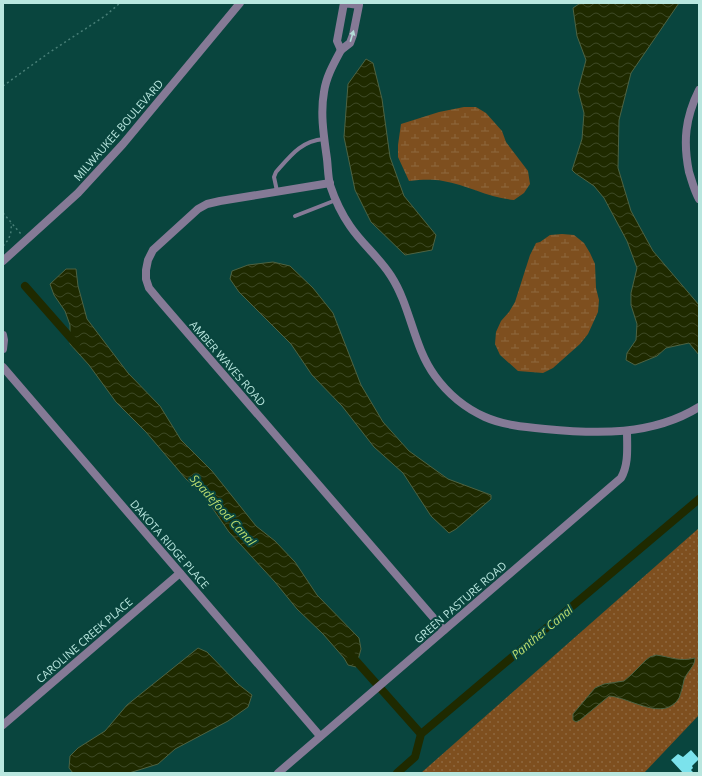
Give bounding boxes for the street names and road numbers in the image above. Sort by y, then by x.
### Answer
street label: MILWAUKEE BOULEVARD [70,76,166,184]
street label: AMBER WAVES ROAD [187,317,269,409]
street label: DAKOTA RIDGE PLACE [127,496,213,592]
street label: GREEN PASTURE ROAD [411,558,509,646]
street label: CAROLINE CREEK PLACE [33,594,135,686]

